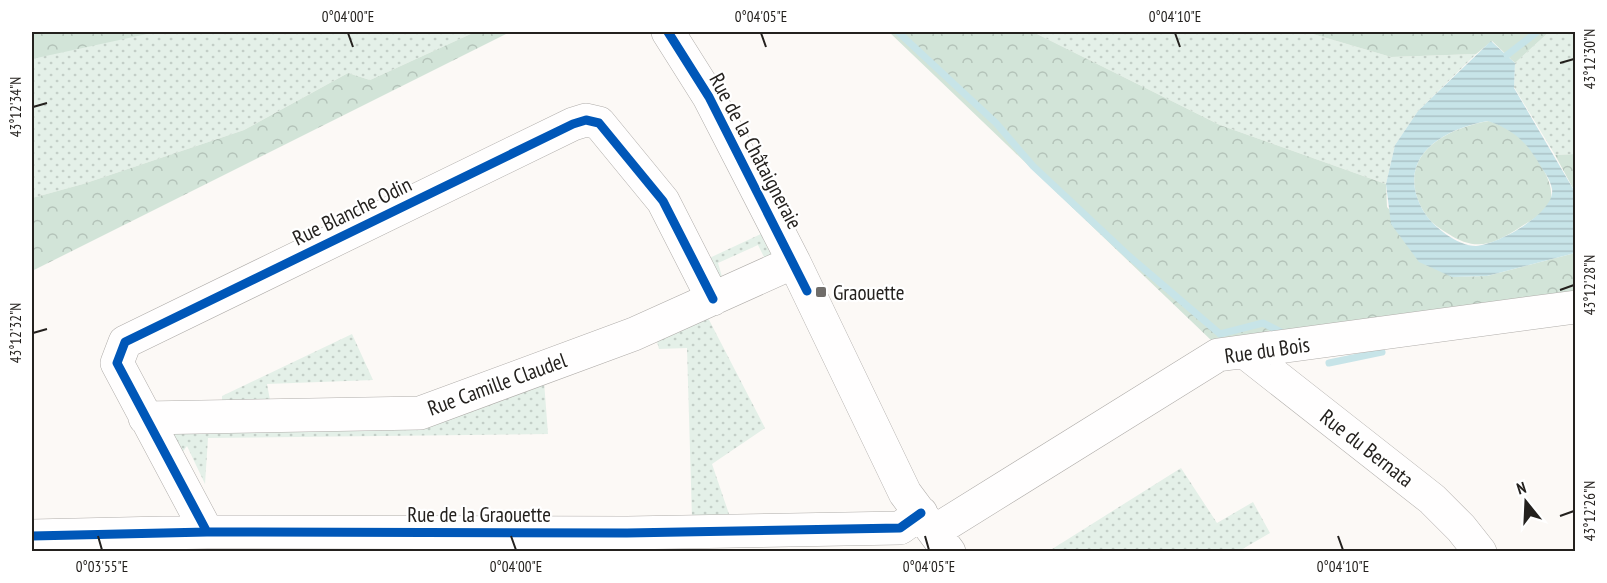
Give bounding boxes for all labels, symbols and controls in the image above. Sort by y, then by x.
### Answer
text: 0°04'00"E [322,7,374,26]
text: 0°04'05"E [735,7,787,26]
text: 0°04'10"E [1149,7,1201,26]
text: 43°12'30"N [1580,29,1599,89]
street label: Rue de la Châtaigneraie [704,68,808,234]
text: 43°12'34"N [6,77,25,137]
street label: Rue Blanche Odin [288,171,416,251]
text: 43°12'28"N [1580,255,1599,315]
place label: Graouette [833,279,904,306]
marker: Graouette [814,285,828,299]
text: 43°12'32"N [6,303,25,363]
street label: Rue du Bois [1223,331,1311,369]
street label: Rue Camille Claudel [424,346,570,422]
street label: Rue du Bernata [1315,403,1419,493]
north arrow [1496,472,1556,532]
text: N [1514,477,1529,499]
text: 43°12'26"N [1580,481,1599,541]
street label: Rue de la Graouette [407,501,551,528]
text: 0°03'55"E [76,557,128,576]
text: 0°04'00"E [490,557,542,576]
text: 0°04'05"E [903,557,955,576]
text: 0°04'10"E [1317,557,1369,576]

